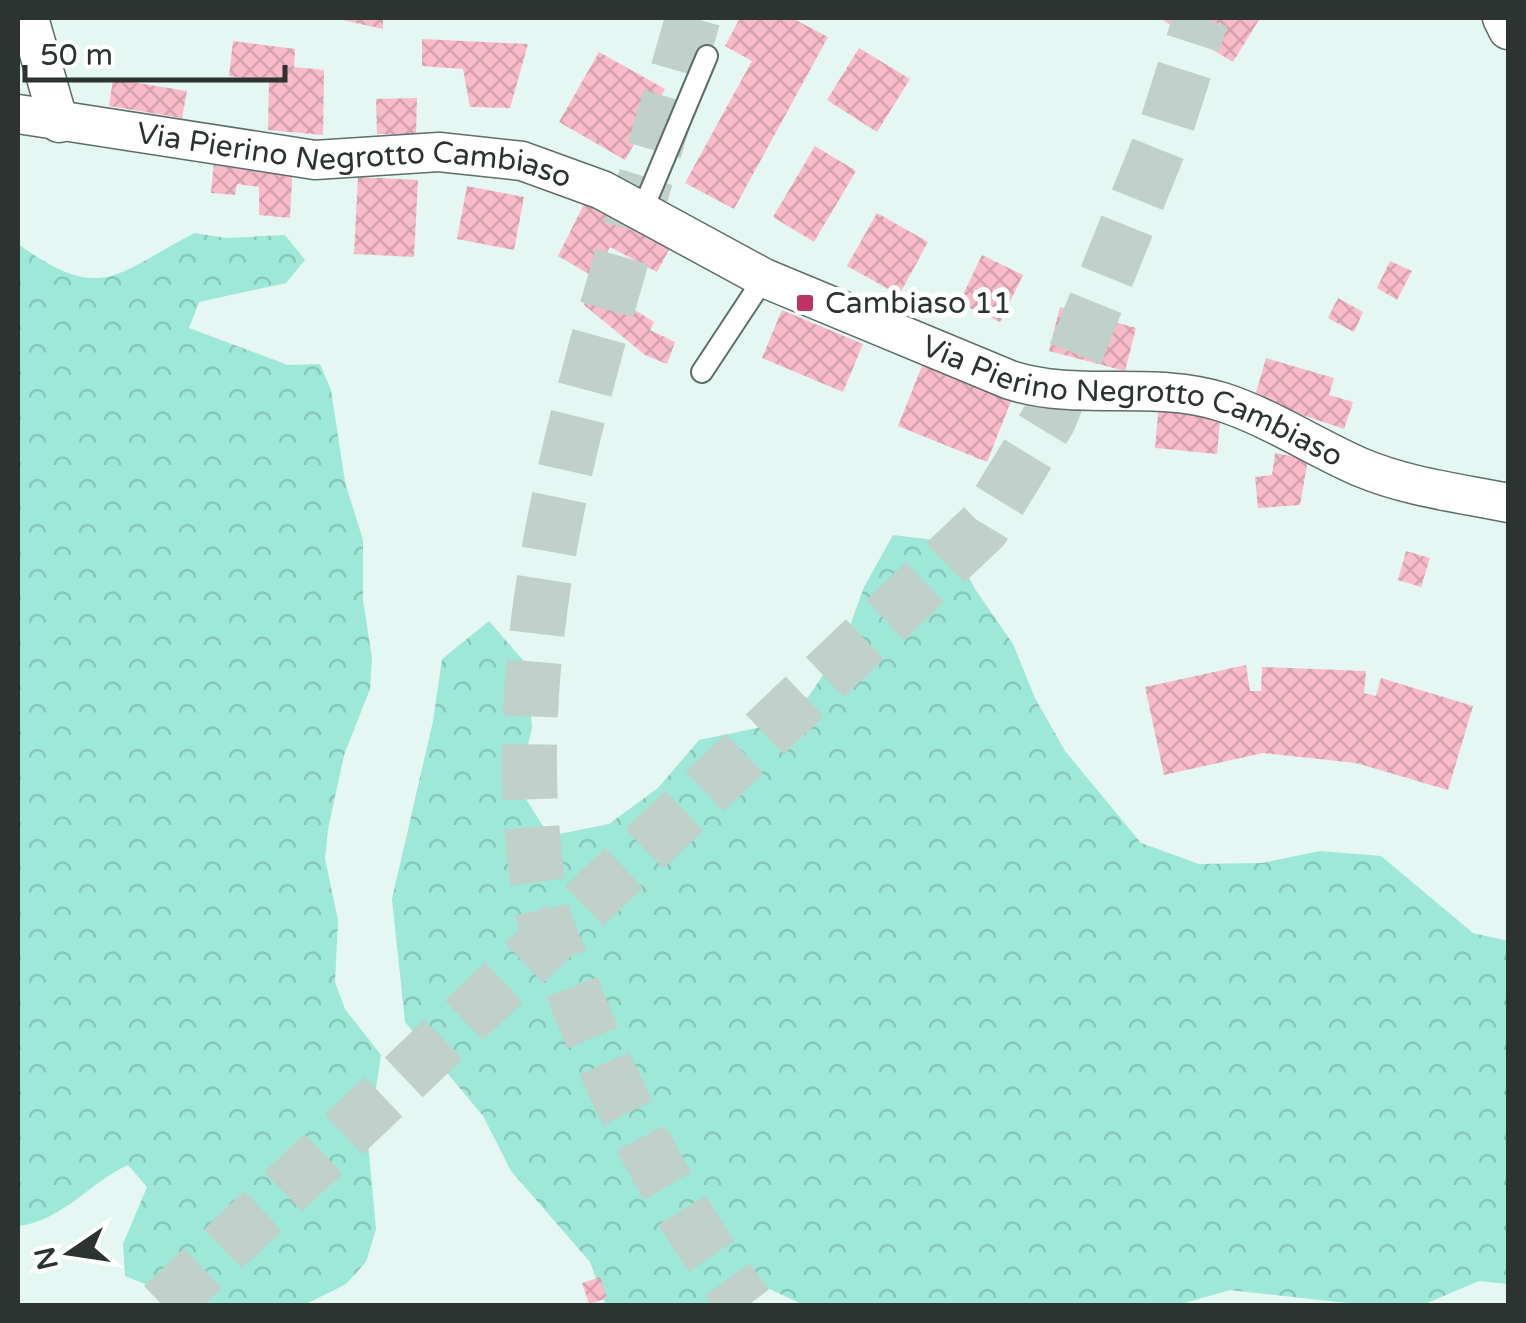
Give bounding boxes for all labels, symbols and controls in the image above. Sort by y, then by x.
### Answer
scale bar [25,20,285,82]
text: 50 m [40,37,113,74]
street label: Via Pierino Negrotto Cambiaso [134,114,577,196]
place label: Cambiaso 11 [825,285,1012,322]
marker: Cambiaso 11 [794,292,816,314]
street label: Via Pierino Negrotto Cambiaso [916,327,1349,475]
north arrow [20,1203,120,1303]
text: N [28,1244,66,1273]

